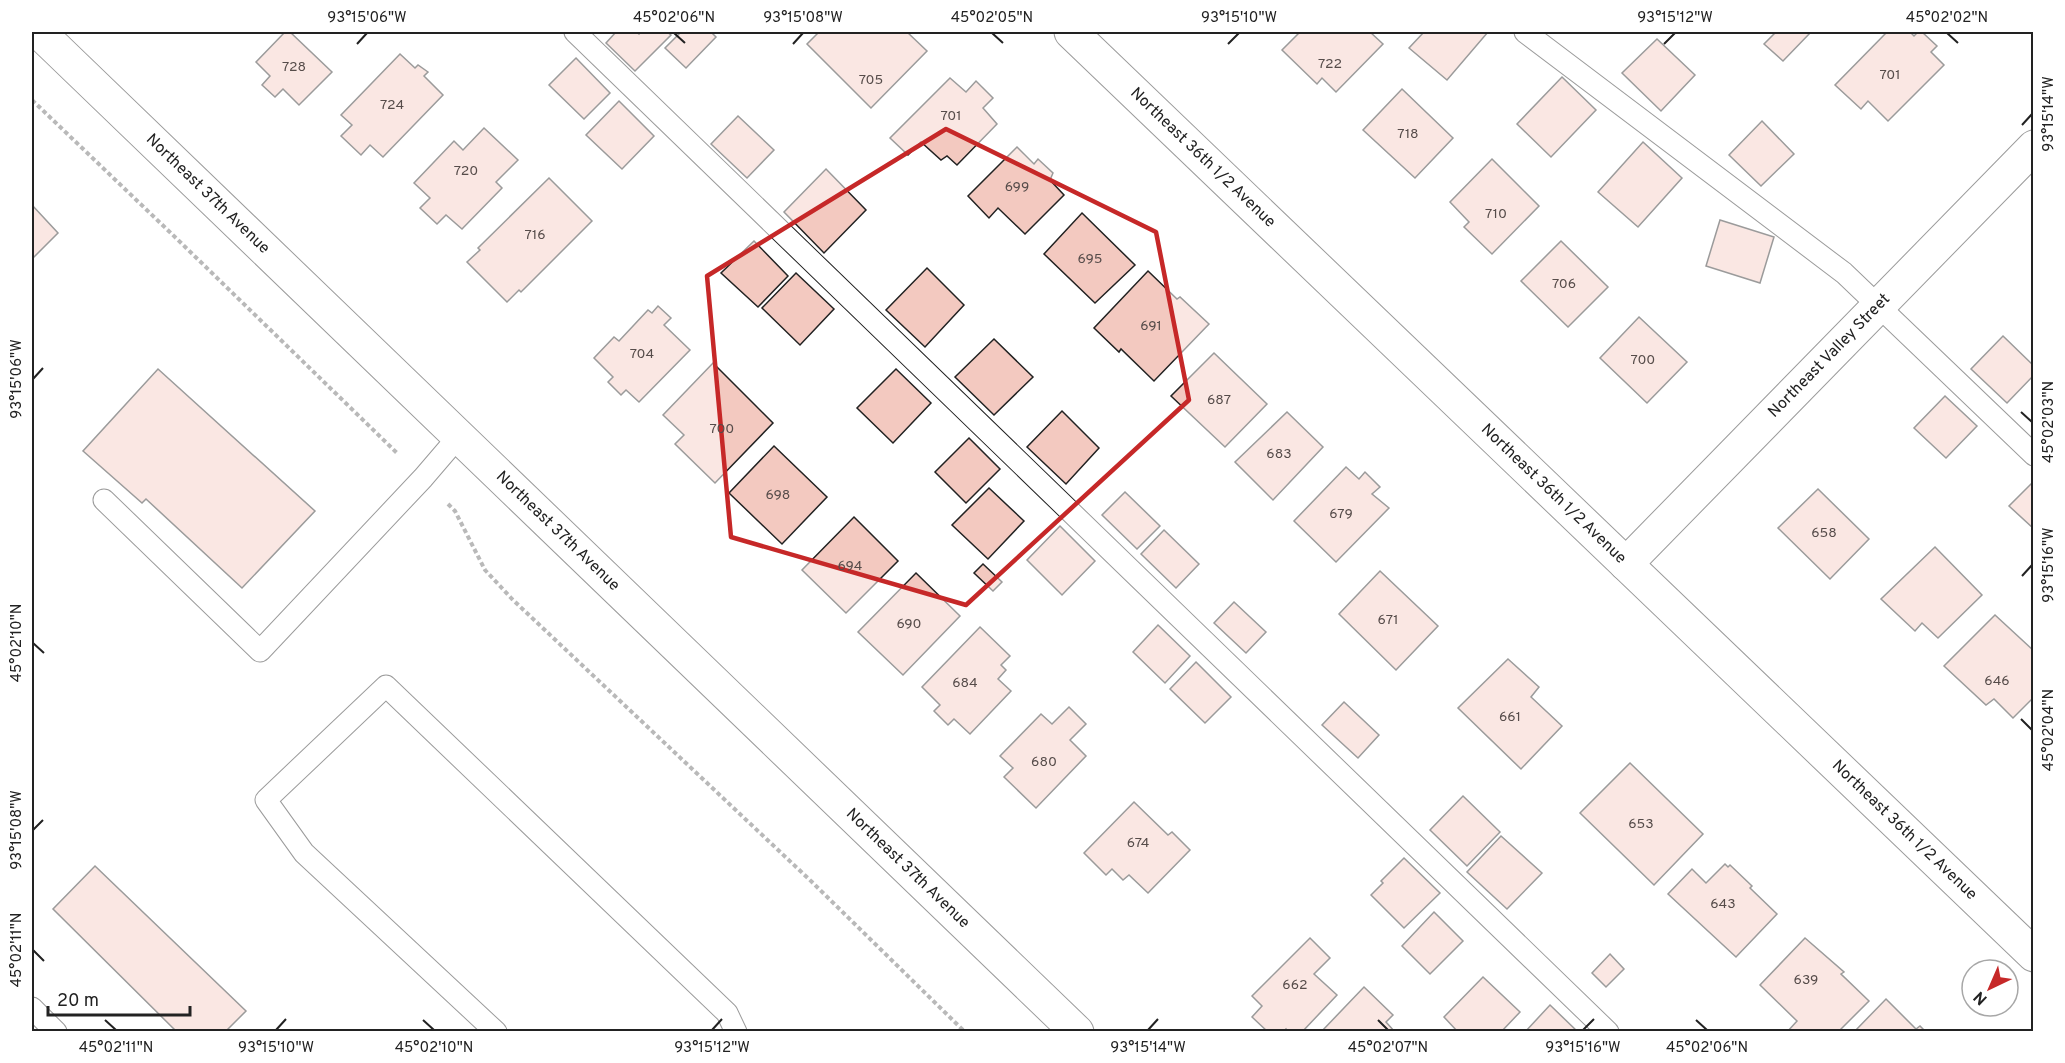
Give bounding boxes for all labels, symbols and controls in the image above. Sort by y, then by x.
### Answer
text: 93°15'06"W [327,9,407,28]
text: 45°02'06"N [633,9,715,28]
text: 93°15'08"W [763,9,843,28]
text: 45°02'05"N [951,9,1033,28]
text: 93°15'10"W [1201,9,1277,28]
text: 93°15'12"W [1637,9,1713,28]
text: 45°02'02"N [1906,9,1988,28]
house number: 722 [1318,56,1342,73]
house number: 728 [282,59,306,76]
house number: 701 [1879,67,1901,84]
house number: 705 [859,72,883,89]
text: 93°15'14"W [2040,76,2059,152]
street label: Northeast 36th 1/2 Avenue [1126,84,1279,232]
house number: 724 [380,97,404,114]
house number: 701 [940,108,962,125]
house number: 718 [1397,126,1419,143]
street label: Northeast 37th Avenue [141,130,274,259]
house number: 720 [454,163,478,180]
house number: 699 [1005,179,1029,196]
house number: 710 [1485,206,1507,223]
house number: 716 [524,227,546,244]
house number: 695 [1078,251,1102,268]
house number: 706 [1552,276,1576,293]
street label: Northeast Valley Street [1764,290,1895,422]
house number: 691 [1140,318,1162,335]
text: 93°15'06"W [8,339,27,419]
house number: 704 [630,346,654,363]
house number: 700 [1631,352,1655,369]
text: 45°02'03"N [2040,381,2059,463]
house number: 687 [1207,392,1231,409]
street label: Northeast 36th 1/2 Avenue [1476,420,1630,569]
house number: 700 [710,421,734,438]
house number: 683 [1266,446,1292,463]
street label: Northeast 37th Avenue [491,467,624,596]
house number: 698 [766,487,790,504]
house number: 679 [1329,506,1353,523]
house number: 658 [1811,525,1837,542]
text: 93°15'16"W [2040,527,2059,603]
house number: 694 [838,558,862,575]
text: 45°02'10"N [8,604,27,682]
house number: 671 [1378,612,1398,629]
house number: 690 [896,616,922,633]
house number: 646 [1984,673,2010,690]
house number: 684 [952,675,978,692]
text: 45°02'04"N [2040,689,2059,771]
house number: 661 [1499,709,1521,726]
house number: 680 [1031,754,1057,771]
street label: Northeast 36th 1/2 Avenue [1827,756,1981,905]
text: 93°15'08"W [8,790,27,870]
street label: Northeast 37th Avenue [841,804,974,933]
house number: 653 [1628,816,1654,833]
house number: 674 [1127,835,1149,852]
house number: 643 [1710,896,1736,913]
text: 45°02'11"N [8,913,27,987]
north arrow [1960,958,2020,1018]
house number: 639 [1794,972,1818,989]
house number: 662 [1282,977,1308,994]
scale bar [48,979,190,1017]
text: N [1970,986,1992,1009]
text: 20 m [57,990,99,1013]
text: 45°02'11"N [79,1039,153,1058]
text: 93°15'10"W [238,1039,314,1058]
text: 45°02'10"N [395,1039,473,1058]
text: 93°15'12"W [674,1039,750,1058]
text: 93°15'14"W [1110,1039,1186,1058]
text: 45°02'07"N [1348,1039,1428,1058]
text: 93°15'16"W [1545,1039,1621,1058]
text: 45°02'06"N [1666,1039,1748,1058]

